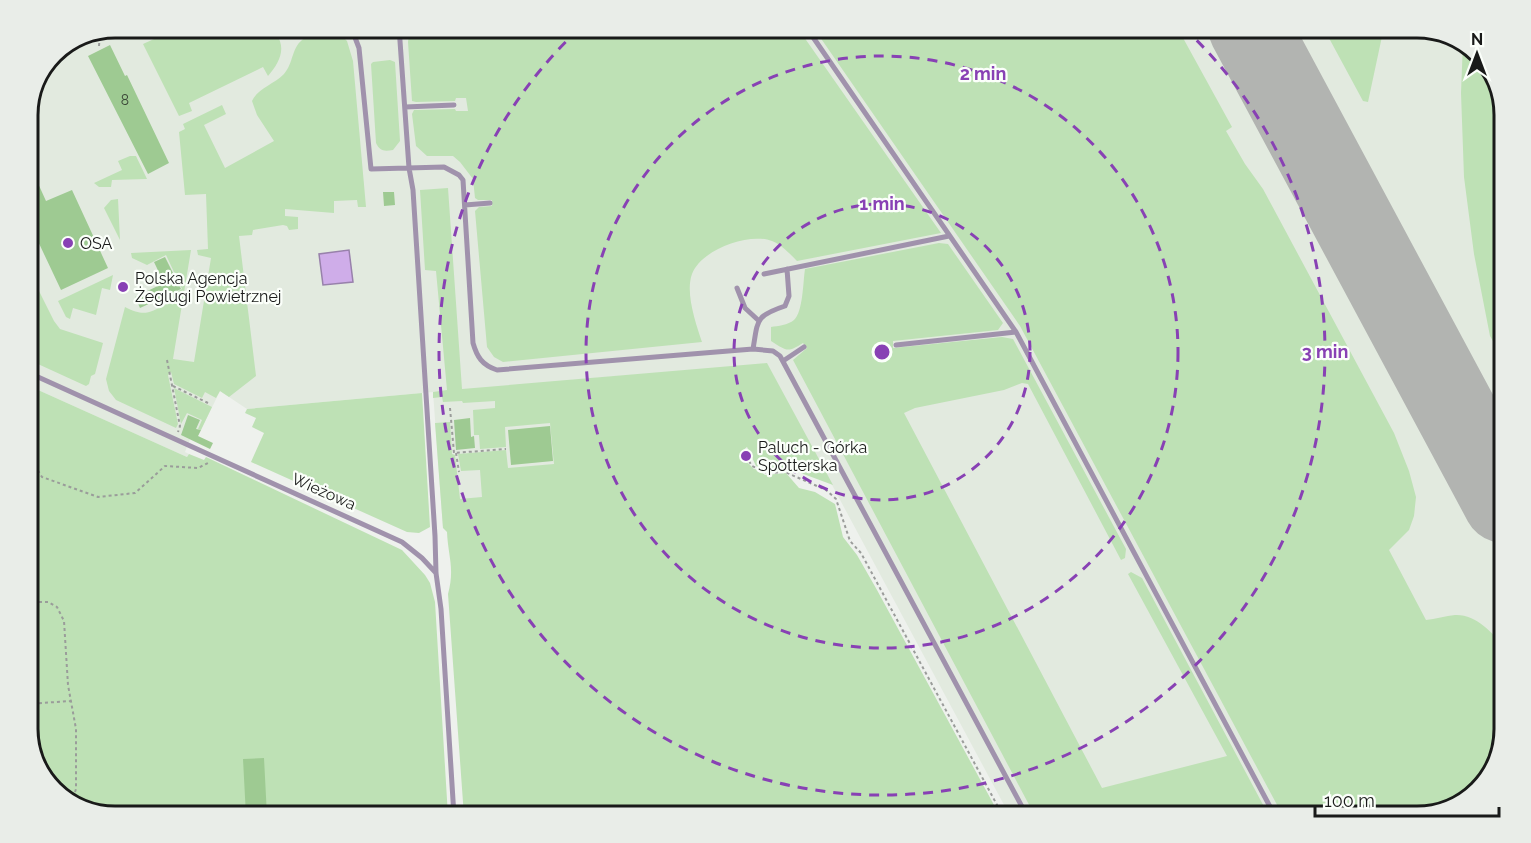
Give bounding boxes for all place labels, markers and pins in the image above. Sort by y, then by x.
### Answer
place label: OSA [80,234,113,253]
marker: OSA [61,236,75,250]
place label: Polska Agencja Żeglugi Powietrznej [135,269,281,306]
marker: Polska Agencja Żeglugi Powietrznej [116,280,130,294]
centre of rings [872,342,892,362]
place label: Paluch - Górka Spotterska [758,438,867,475]
marker: Paluch - Górka Spotterska [739,449,753,463]

